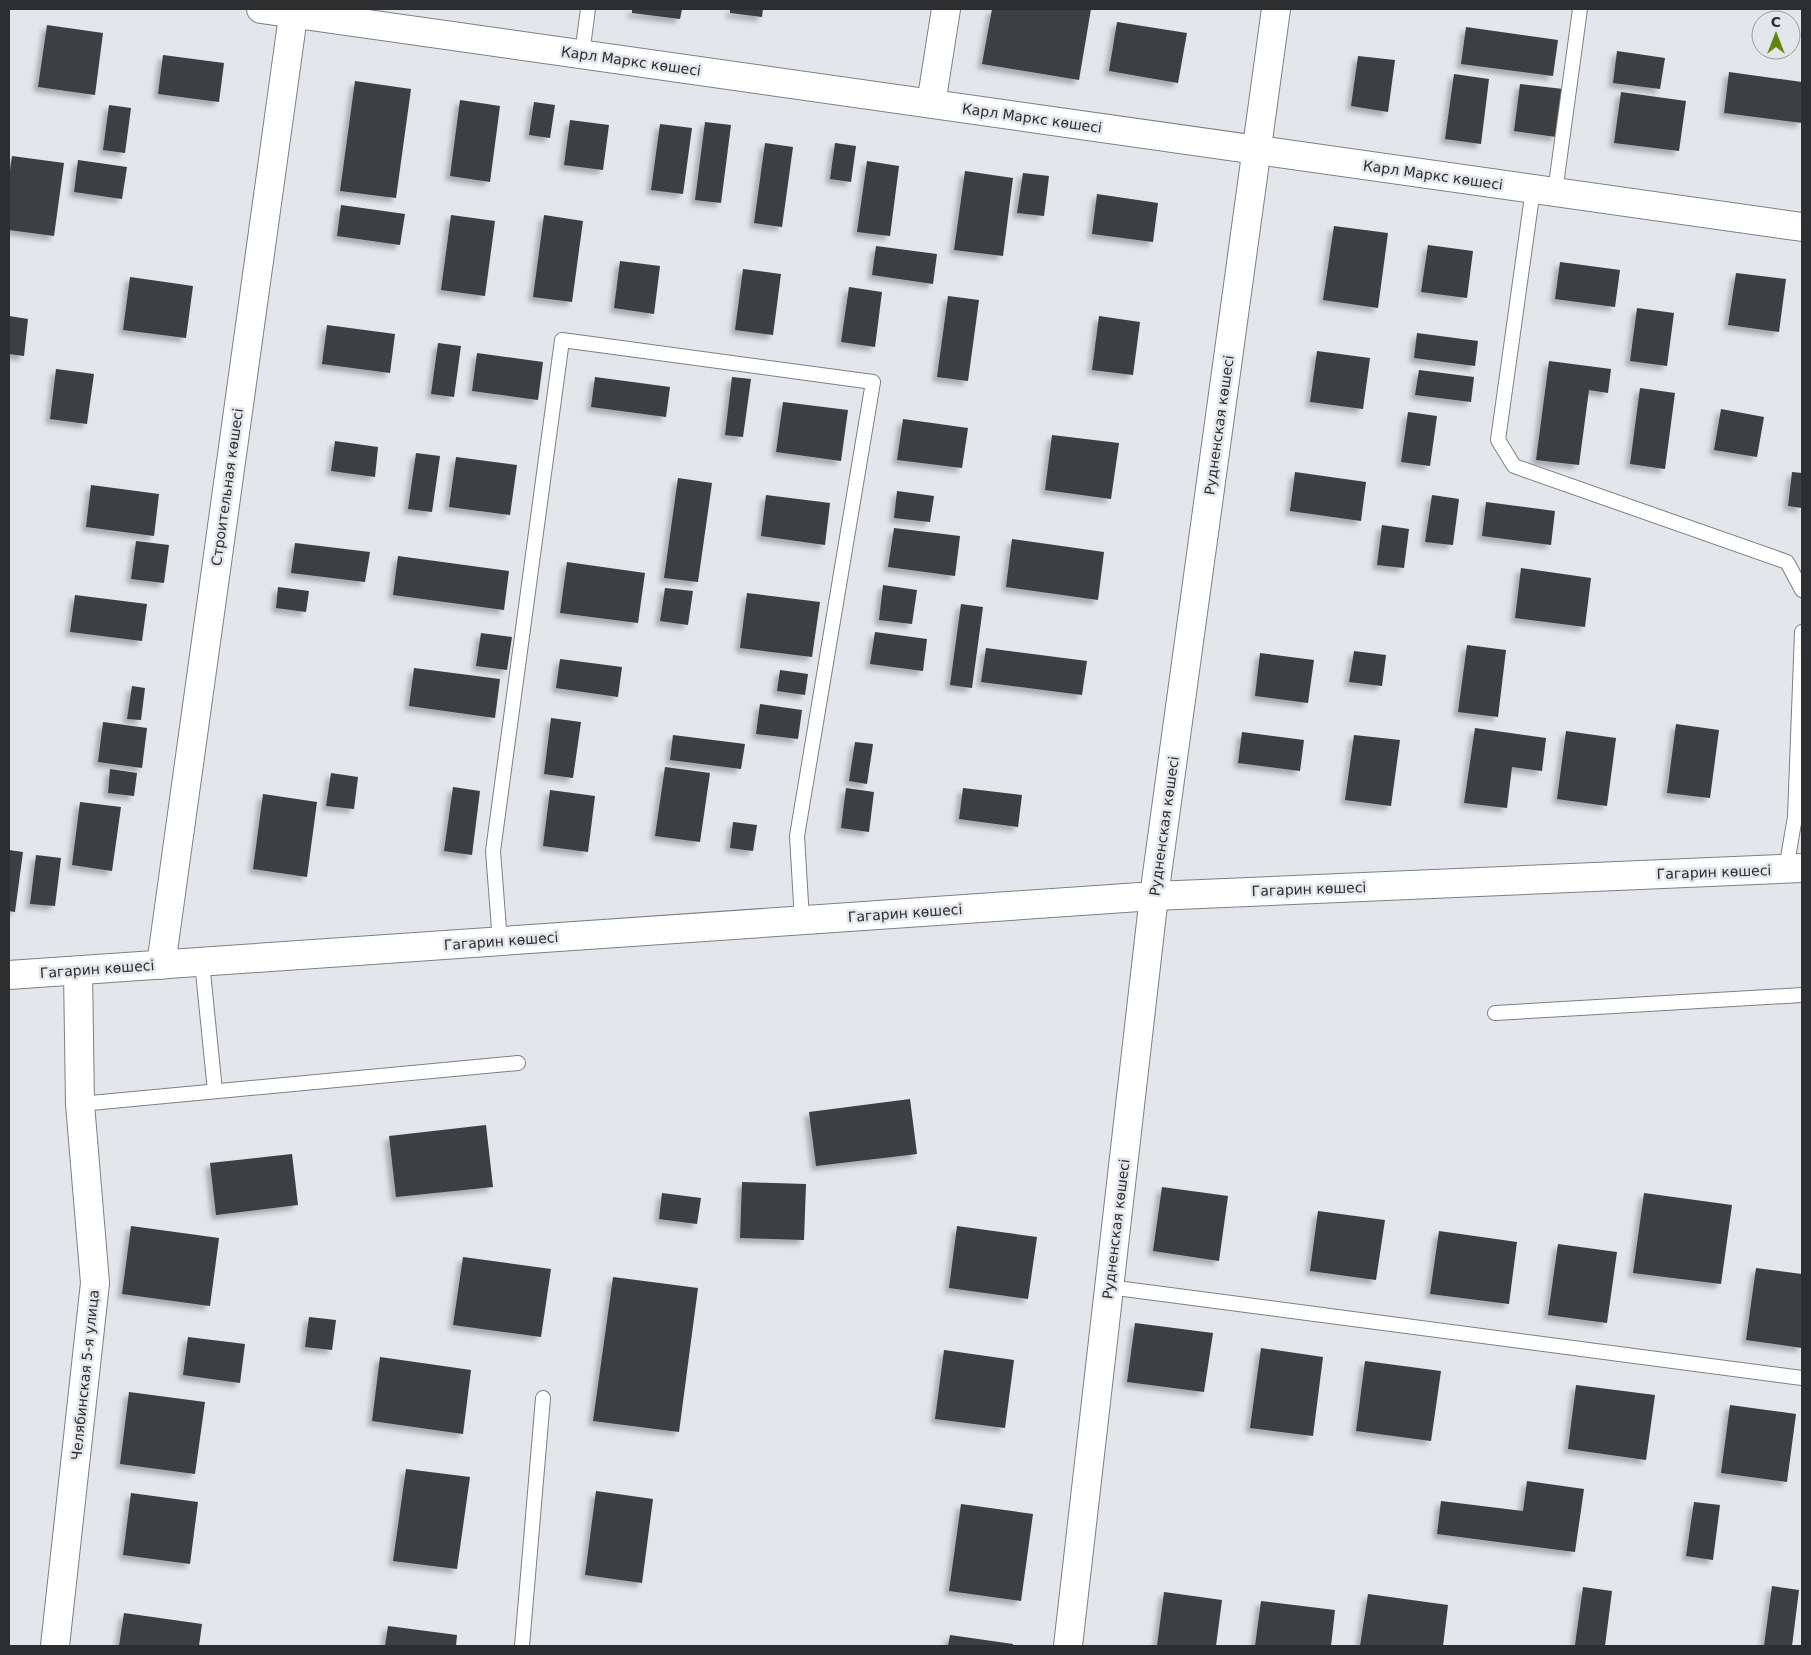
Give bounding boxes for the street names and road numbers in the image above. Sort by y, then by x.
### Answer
street label: Карл Маркс көшесі [560,43,702,79]
street label: Карл Маркс көшесі [961,100,1103,136]
street label: Карл Маркс көшесі [1362,157,1504,193]
street label: Рудненская көшесі [1201,354,1237,496]
street label: Строительная көшесі [208,407,246,567]
street label: Рудненская көшесі [1146,755,1182,897]
street label: Гагарин көшесі [1656,862,1772,882]
street label: Гагарин көшесі [1251,879,1367,899]
street label: Гагарин көшесі [847,901,963,925]
street label: Гагарин көшесі [443,929,559,953]
street label: Гагарин көшесі [39,957,155,981]
street label: Рудненская көшесі [1099,1158,1133,1300]
street label: Челябинская 5-я улица [68,1289,102,1461]

